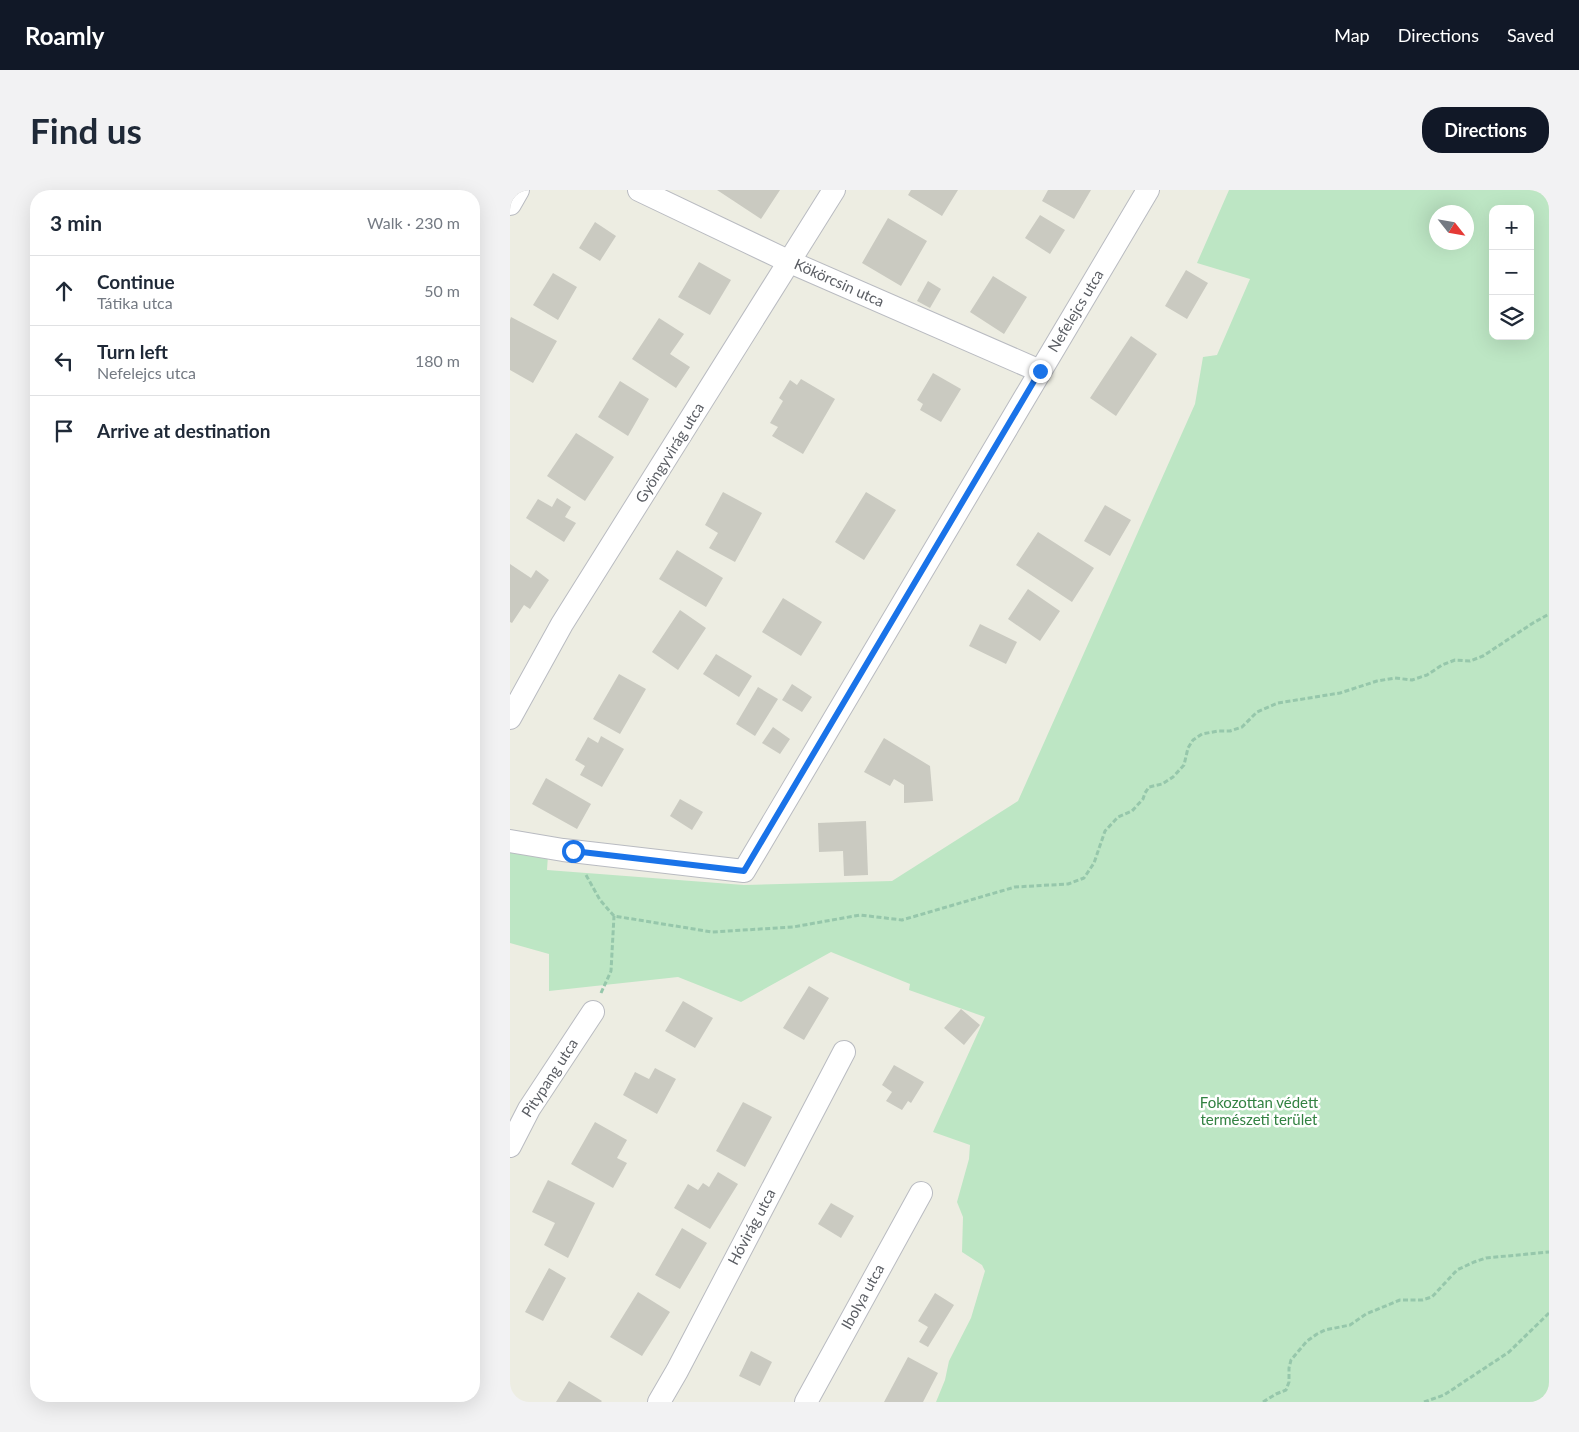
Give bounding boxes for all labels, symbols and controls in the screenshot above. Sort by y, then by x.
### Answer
text: Roamly [25,21,104,50]
text: Map [1334,24,1370,46]
text: Directions [1398,24,1479,46]
text: Saved [1507,24,1554,46]
button: Directions [1422,107,1549,153]
text: Find us [30,109,142,151]
north arrow [1429,205,1474,250]
map controls [1489,205,1534,340]
button: + [1489,205,1534,250]
text: 3 min [50,210,102,235]
text: Walk · 230 m [367,213,460,232]
button: − [1489,250,1534,295]
street label: Kökörcsin utca [792,254,887,310]
street label: Nefelejcs utca [1044,266,1107,355]
text: Continue [97,270,175,293]
icon: ahead [50,277,78,305]
text: 50 m [424,281,460,300]
text: Tátika utca [97,293,173,312]
button: layers [1489,295,1534,340]
text: Turn left [97,340,168,363]
icon: left [50,347,78,375]
text: 180 m [415,351,460,370]
route end [1029,360,1052,383]
text: Nefelejcs utca [97,363,196,382]
street label: Gyöngyvirág utca [631,399,707,506]
icon: arrive [50,417,78,445]
text: Arrive at destination [97,419,270,442]
route start [562,840,585,863]
street label: Pitypang utca [517,1035,581,1120]
park label: Fokozottan védett természeti terület [1200,1093,1319,1128]
street label: Hóvirág utca [724,1185,779,1268]
street label: Ibolya utca [837,1261,887,1332]

